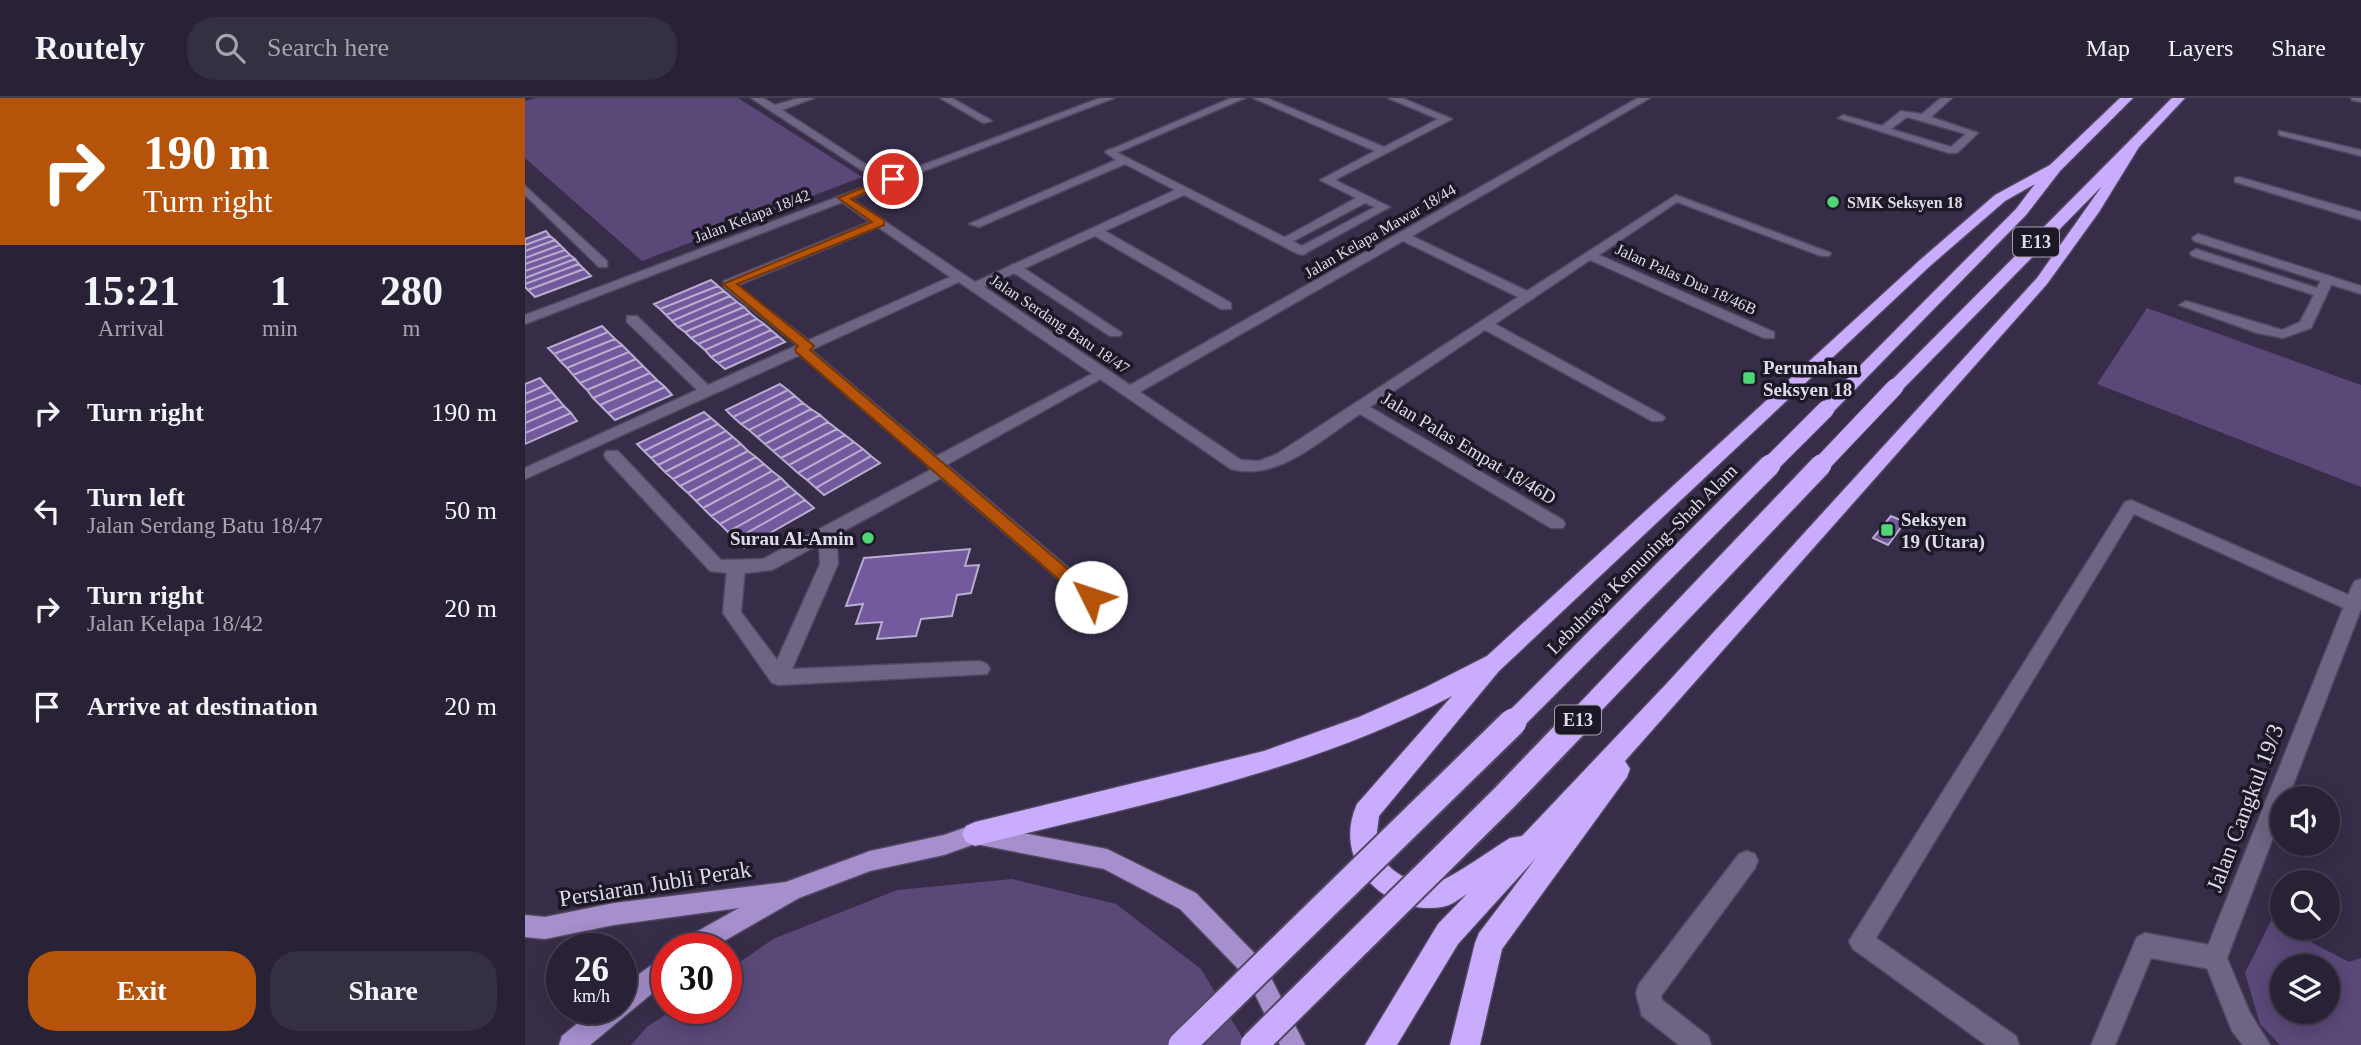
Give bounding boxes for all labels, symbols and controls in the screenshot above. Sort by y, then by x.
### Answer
search box [187,17,677,80]
icon: search [211,29,249,67]
text: Routely [35,30,145,66]
text: Search here [267,33,389,62]
text: Map [2086,35,2130,61]
text: Layers [2168,35,2233,61]
text: Share [2271,35,2326,61]
text: 190 m [143,125,270,180]
icon: right [28,126,119,217]
pin [863,149,923,209]
icon: arrive [874,160,912,198]
street label: Jalan Kelapa Mawar 18/44 [1301,181,1459,282]
text: Turn right [143,183,273,219]
street label: Jalan Kelapa 18/42 [692,186,813,247]
marker: SMK Seksyen 18 [1825,194,1841,210]
place label: SMK Seksyen 18 [1847,194,1963,212]
road number: E13 [2013,228,2059,257]
street label: Jalan Palas Dua 18/46B [1613,240,1759,318]
text: 15:21 [82,268,180,314]
text: 1 [269,268,290,314]
text: 280 [380,268,443,314]
street label: Jalan Serdang Batu 18/47 [987,271,1133,378]
text: Arrival [98,316,164,341]
text: min [262,316,298,341]
text: m [402,316,420,341]
place label: Perumahan Seksyen 18 [1763,357,1858,400]
marker: Perumahan Seksyen 18 [1741,370,1757,386]
street label: Jalan Palas Empat 18/46D [1378,387,1560,509]
icon: right [28,394,66,432]
text: Turn right [87,398,204,427]
text: 190 m [431,398,497,427]
street label: Lebuhraya Kemuning–Shah Alam [1543,460,1741,658]
text: Turn left [87,483,185,512]
icon: left [28,492,66,530]
text: 50 m [444,496,497,525]
place label: Seksyen 19 (Utara) [1901,509,1985,553]
text: Jalan Serdang Batu 18/47 [87,513,323,538]
marker: Seksyen 19 (Utara) [1879,522,1895,538]
place label: Surau Al-Amin [730,528,854,549]
marker: Surau Al-Amin [860,530,876,546]
position arrow [1054,560,1128,634]
text: Turn right [87,581,204,610]
icon: right [28,590,66,628]
text: 20 m [444,594,497,623]
text: Jalan Kelapa 18/42 [87,611,263,636]
icon: arrive [28,688,66,726]
text: Arrive at destination [87,692,318,721]
text: 20 m [444,692,497,721]
road number: E13 [1555,706,1601,734]
street label: Jalan Cangkul 19/3 [2202,721,2288,895]
map controls [2270,786,2340,1024]
button: sound [2270,786,2340,856]
street label: Persiaran Jubli Perak [557,856,753,912]
button: search [2270,870,2340,940]
speed limit sign: 30 [651,933,742,1024]
text: 26 [574,950,609,989]
button: Exit [28,951,256,1031]
button: Share [270,951,497,1031]
button: layers [2270,954,2340,1024]
text: km/h [573,986,610,1006]

